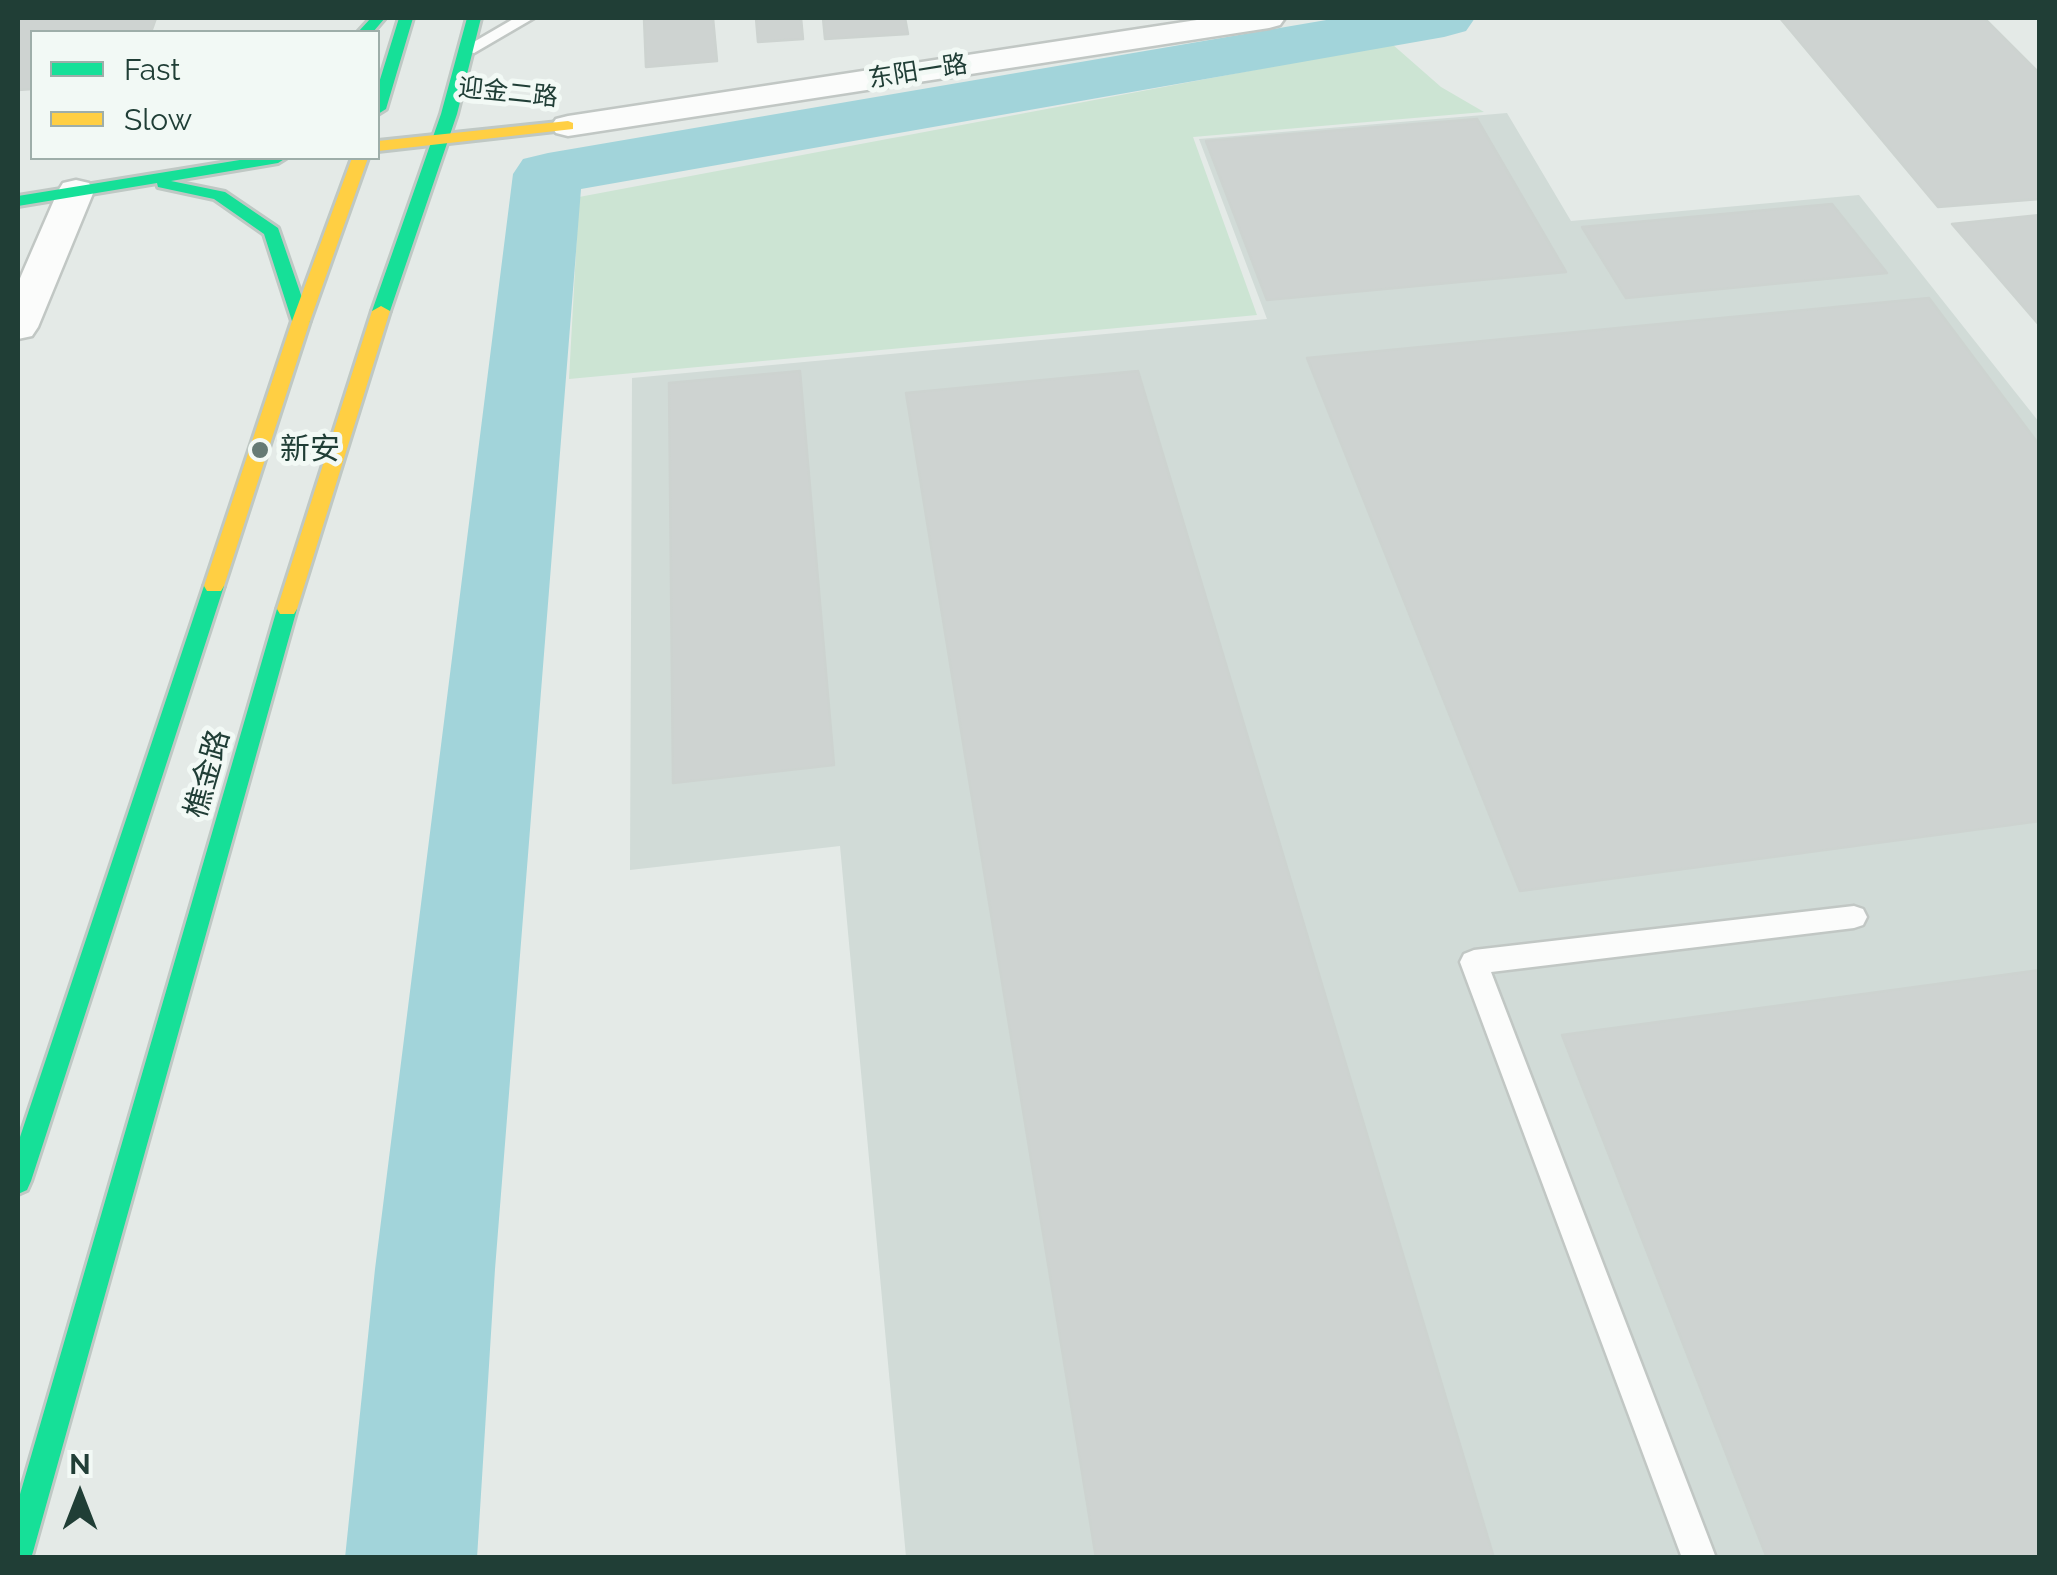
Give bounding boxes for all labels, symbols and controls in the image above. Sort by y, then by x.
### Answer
legend [30,30,380,160]
street label: 东阳一路 [866,49,970,95]
text: Fast [124,52,181,87]
street label: 迎金二路 [457,73,559,113]
text: Slow [124,102,192,137]
place label: 新安 [280,432,340,468]
marker: 新安 [249,439,271,461]
street label: 樵金路 [178,726,238,822]
north arrow [30,1445,130,1545]
text: N [69,1448,91,1481]

